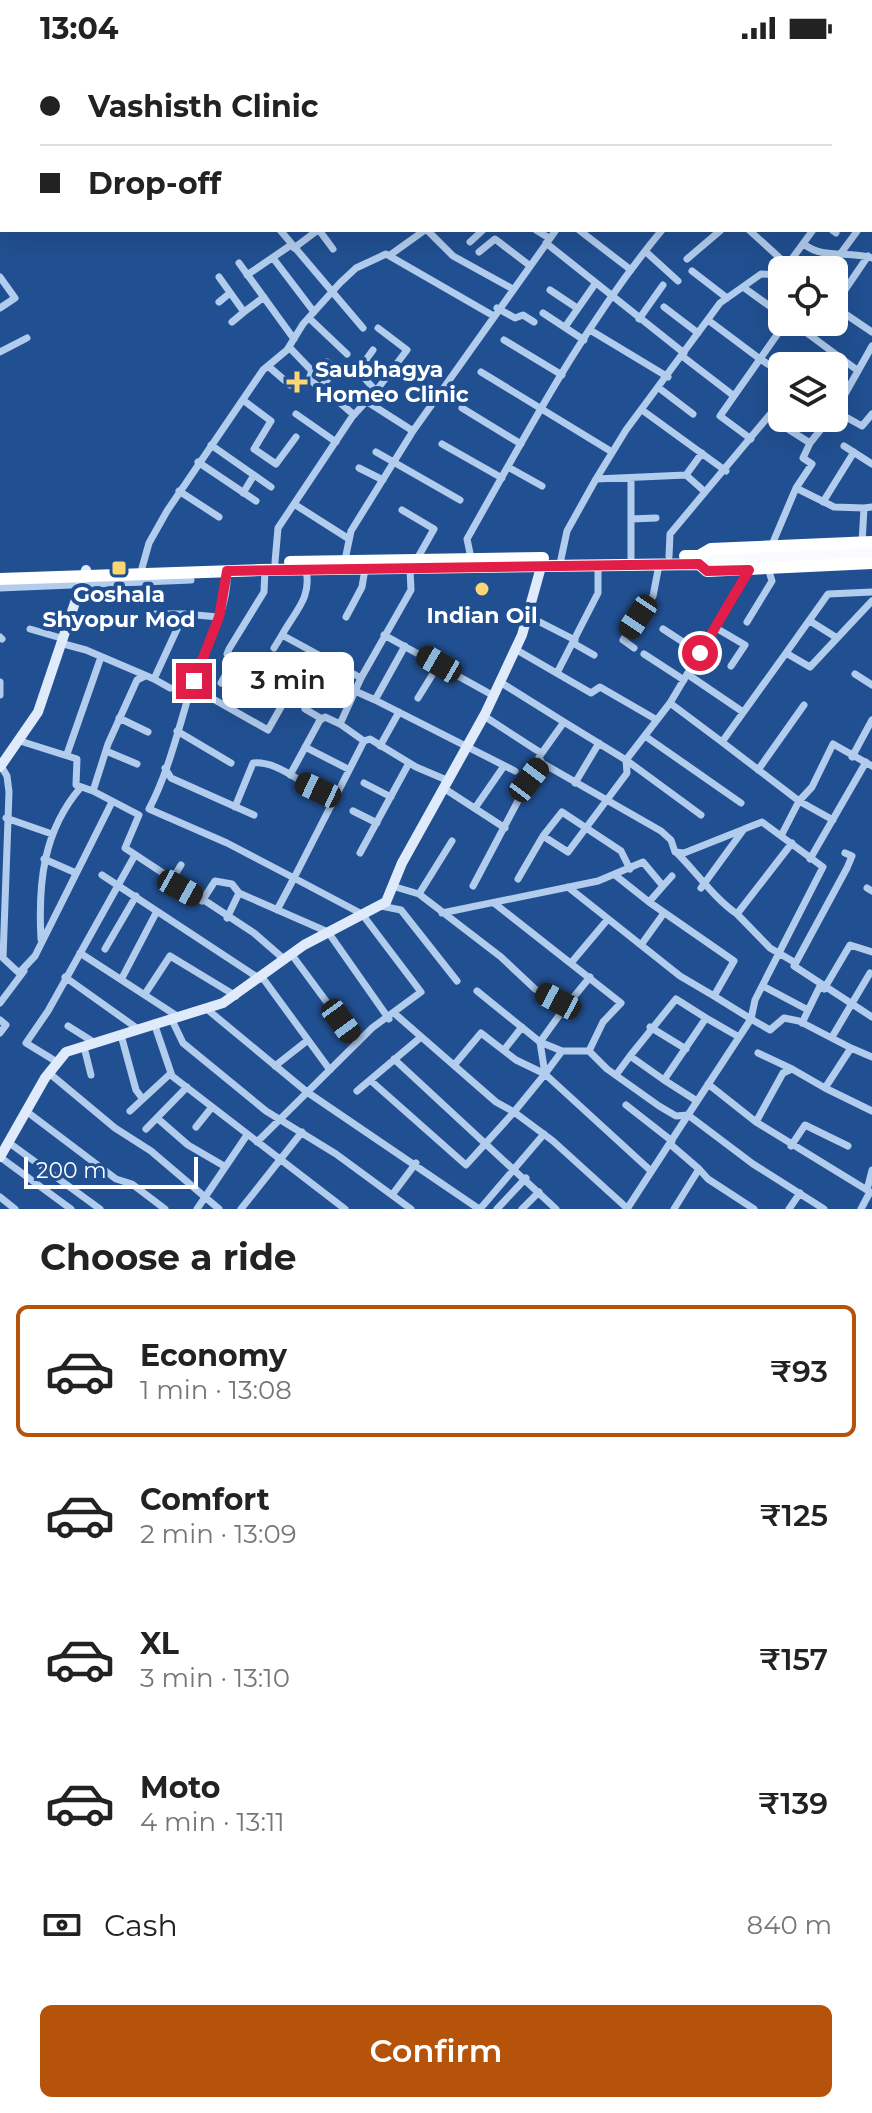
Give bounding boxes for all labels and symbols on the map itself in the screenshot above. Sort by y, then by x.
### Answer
place label: Saubhagya Homeo Clinic [315,356,469,408]
marker: Saubhagya Homeo Clinic [286,371,308,393]
marker: Goshala Shyopur Mod [110,559,128,577]
marker: Indian Oil [473,580,491,598]
place label: Goshala Shyopur Mod [43,581,195,633]
car [615,590,661,644]
place label: Indian Oil [426,602,538,629]
route start [682,635,718,671]
car [412,642,466,686]
callout: 3 min [222,653,354,709]
route end [176,663,212,699]
car [505,754,553,806]
car [291,769,345,811]
car [153,866,207,910]
car [531,979,585,1023]
car [317,995,365,1047]
scale bar [24,1153,198,1189]

